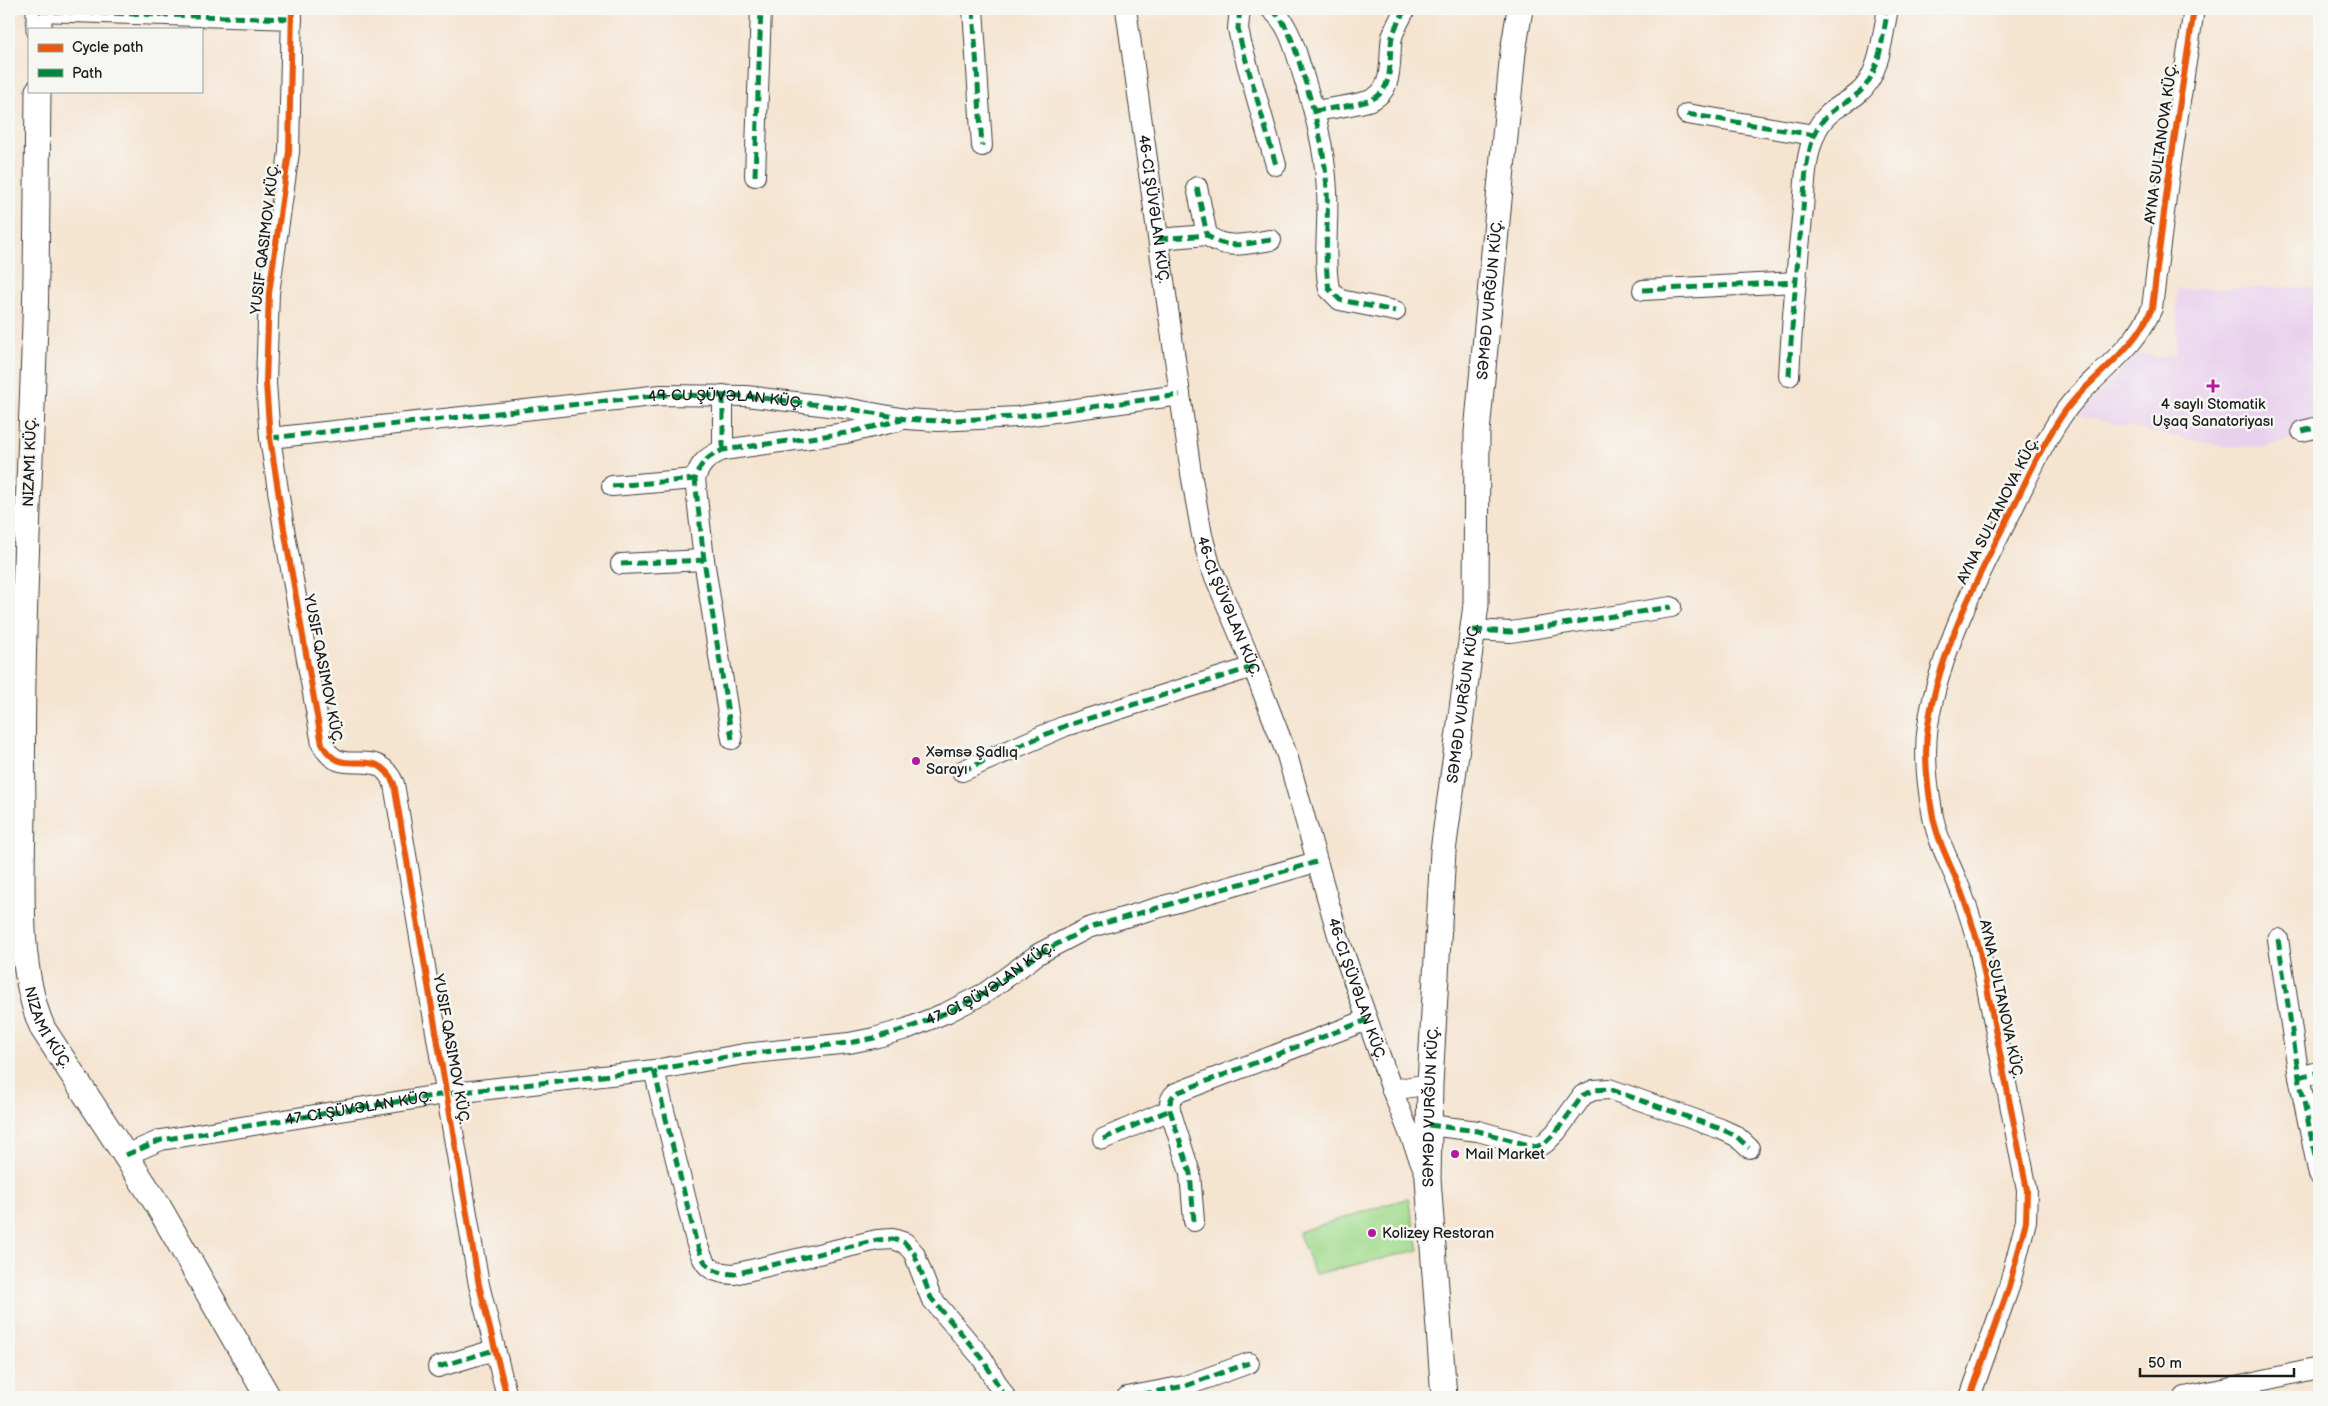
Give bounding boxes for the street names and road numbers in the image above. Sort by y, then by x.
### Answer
street label: AYNA SULTANOVA KÜÇ. [2140,62,2182,226]
street label: 46-CI ŞÜVƏLAN KÜÇ. [1134,134,1174,285]
street label: YUSIF QASIMOV KÜÇ. [246,162,284,317]
street label: SƏMƏD VURĞUN KÜÇ. [1472,219,1507,381]
street label: 49-CU ŞÜVƏLAN KÜÇ. [647,385,804,412]
street label: NIZAMI KÜÇ. [19,417,41,507]
street label: AYNA SULTANOVA KÜÇ. [1953,434,2043,588]
street label: 46-CI ŞÜVƏLAN KÜÇ. [1193,534,1265,679]
street label: YUSIF QASIMOV KÜÇ. [299,592,347,745]
street label: SƏMƏD VURĞUN KÜÇ. [1443,622,1483,784]
street label: 46-CI ŞÜVƏLAN KÜÇ. [1324,916,1390,1063]
street label: AYNA SULTANOVA KÜÇ. [1975,918,2027,1080]
street label: 47-CI ŞÜVƏLAN KÜÇ. [923,938,1058,1030]
street label: YUSIF QASIMOV KÜÇ. [428,972,474,1126]
street label: NIZAMI KÜÇ. [20,985,76,1072]
street label: SƏMƏD VURĞUN KÜÇ. [1418,1026,1443,1188]
street label: 47-CI ŞÜVƏLAN KÜÇ. [284,1087,433,1129]

